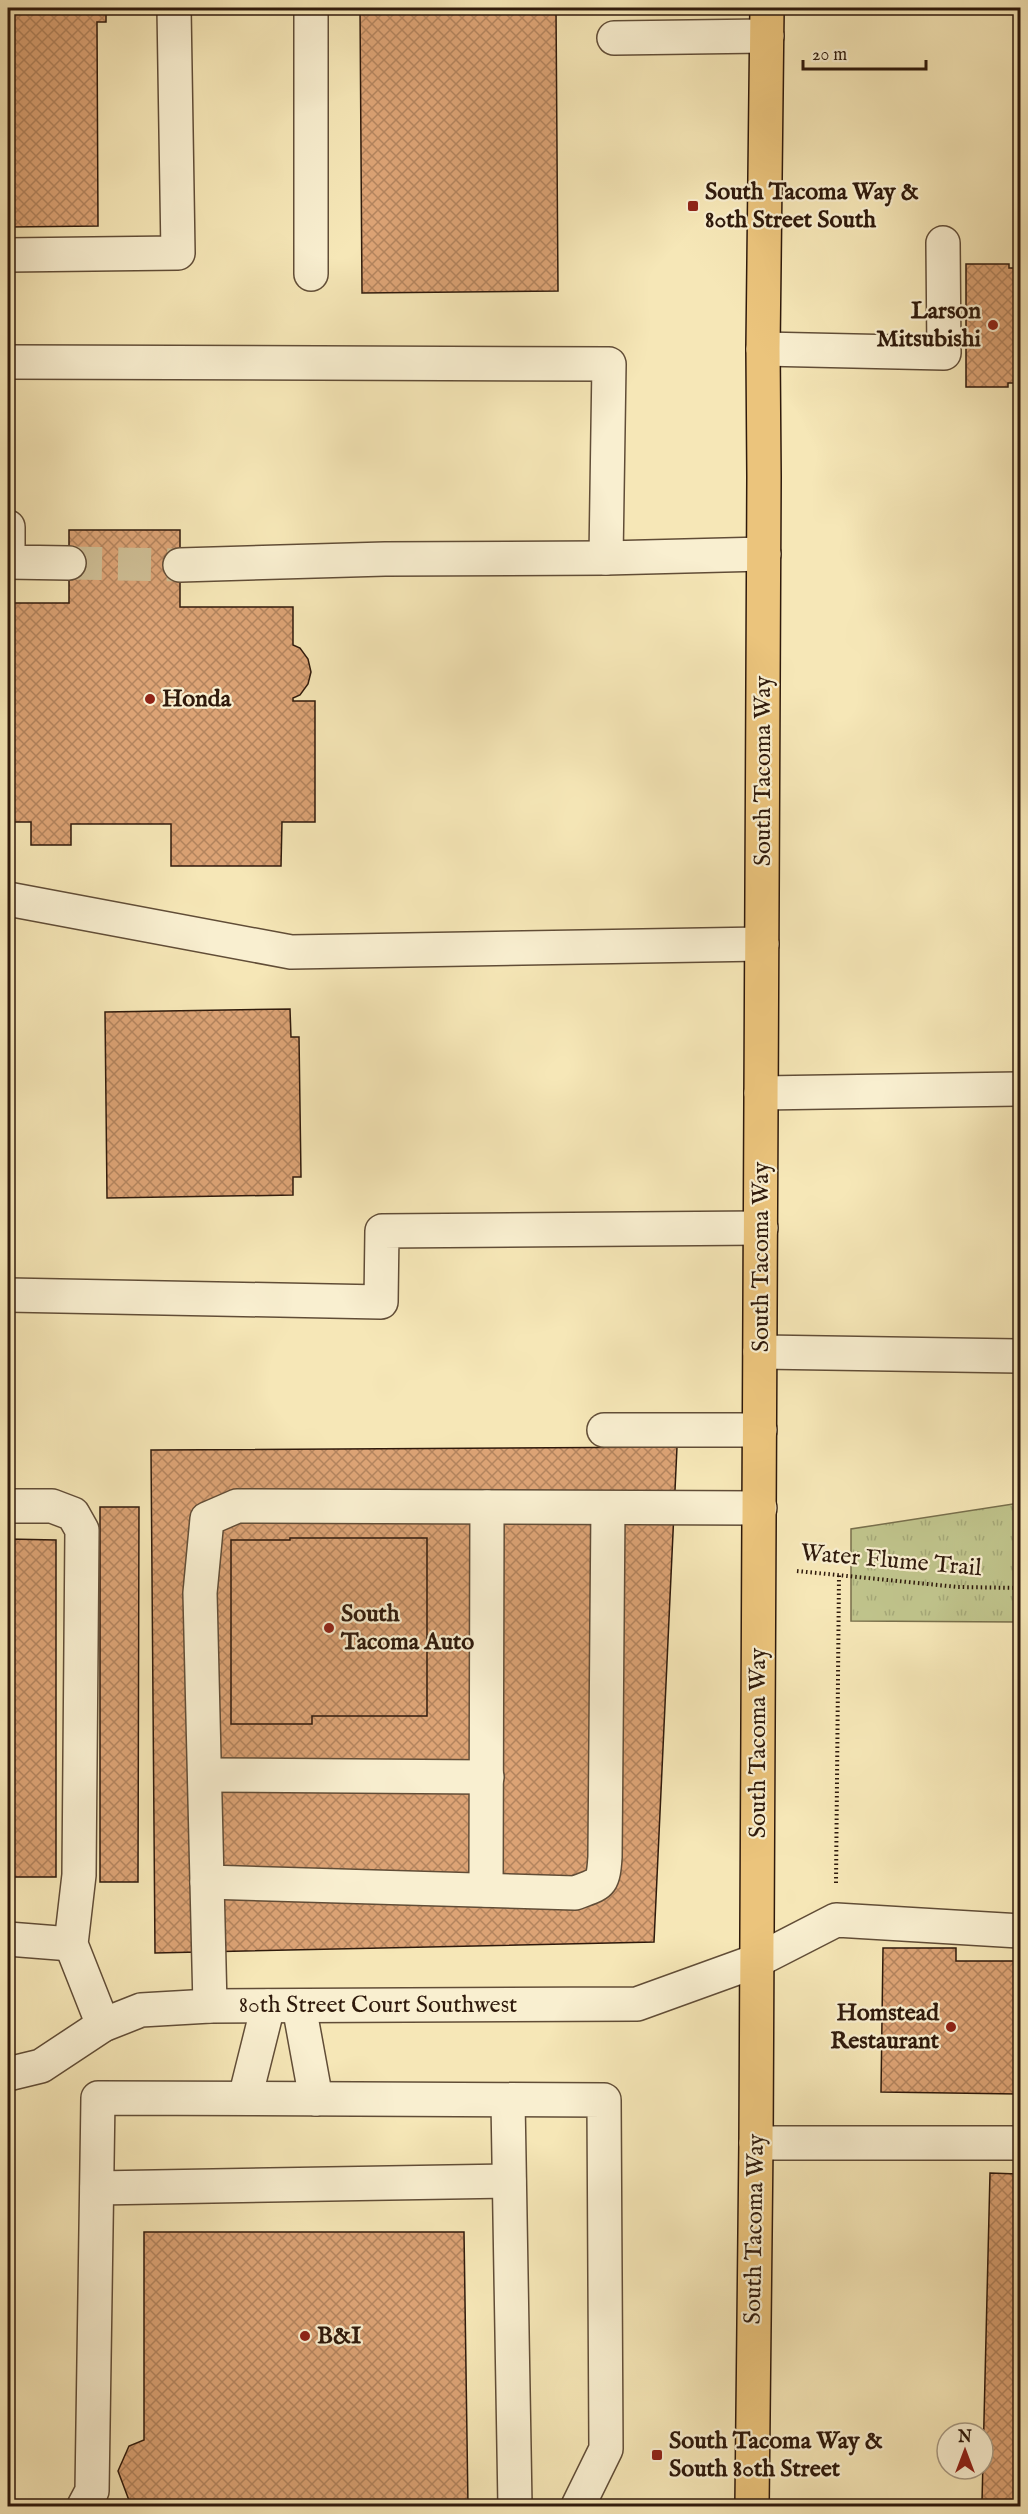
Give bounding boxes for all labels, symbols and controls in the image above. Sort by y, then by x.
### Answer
scale bar [803,33,926,71]
text: 20 m [812,44,847,67]
place label: South Tacoma Way & 80th Street South [705,177,919,236]
marker: South Tacoma Way & 80th Street South [686,199,700,213]
place label: Larson Mitsubishi [876,296,982,355]
marker: Larson Mitsubishi [986,318,1000,332]
street label: South Tacoma Way [748,676,779,866]
place label: Honda [162,684,232,715]
marker: Honda [143,692,157,706]
street label: South Tacoma Way [746,1162,777,1352]
street label: Water Flume Trail [799,1538,983,1584]
place label: South Tacoma Auto [340,1599,474,1658]
marker: South Tacoma Auto [322,1621,336,1635]
street label: South Tacoma Way [743,1648,774,1838]
street label: 80th Street Court Southwest [239,1990,517,2021]
place label: Homstead Restaurant [830,1998,940,2057]
marker: Homstead Restaurant [944,2020,958,2034]
street label: South Tacoma Way [738,2133,772,2325]
place label: B&I [317,2321,362,2352]
marker: B&I [298,2329,312,2343]
north arrow [935,2421,995,2481]
place label: South Tacoma Way & South 80th Street [669,2426,883,2485]
text: N [957,2428,972,2448]
marker: South Tacoma Way & South 80th Street [650,2448,664,2462]

